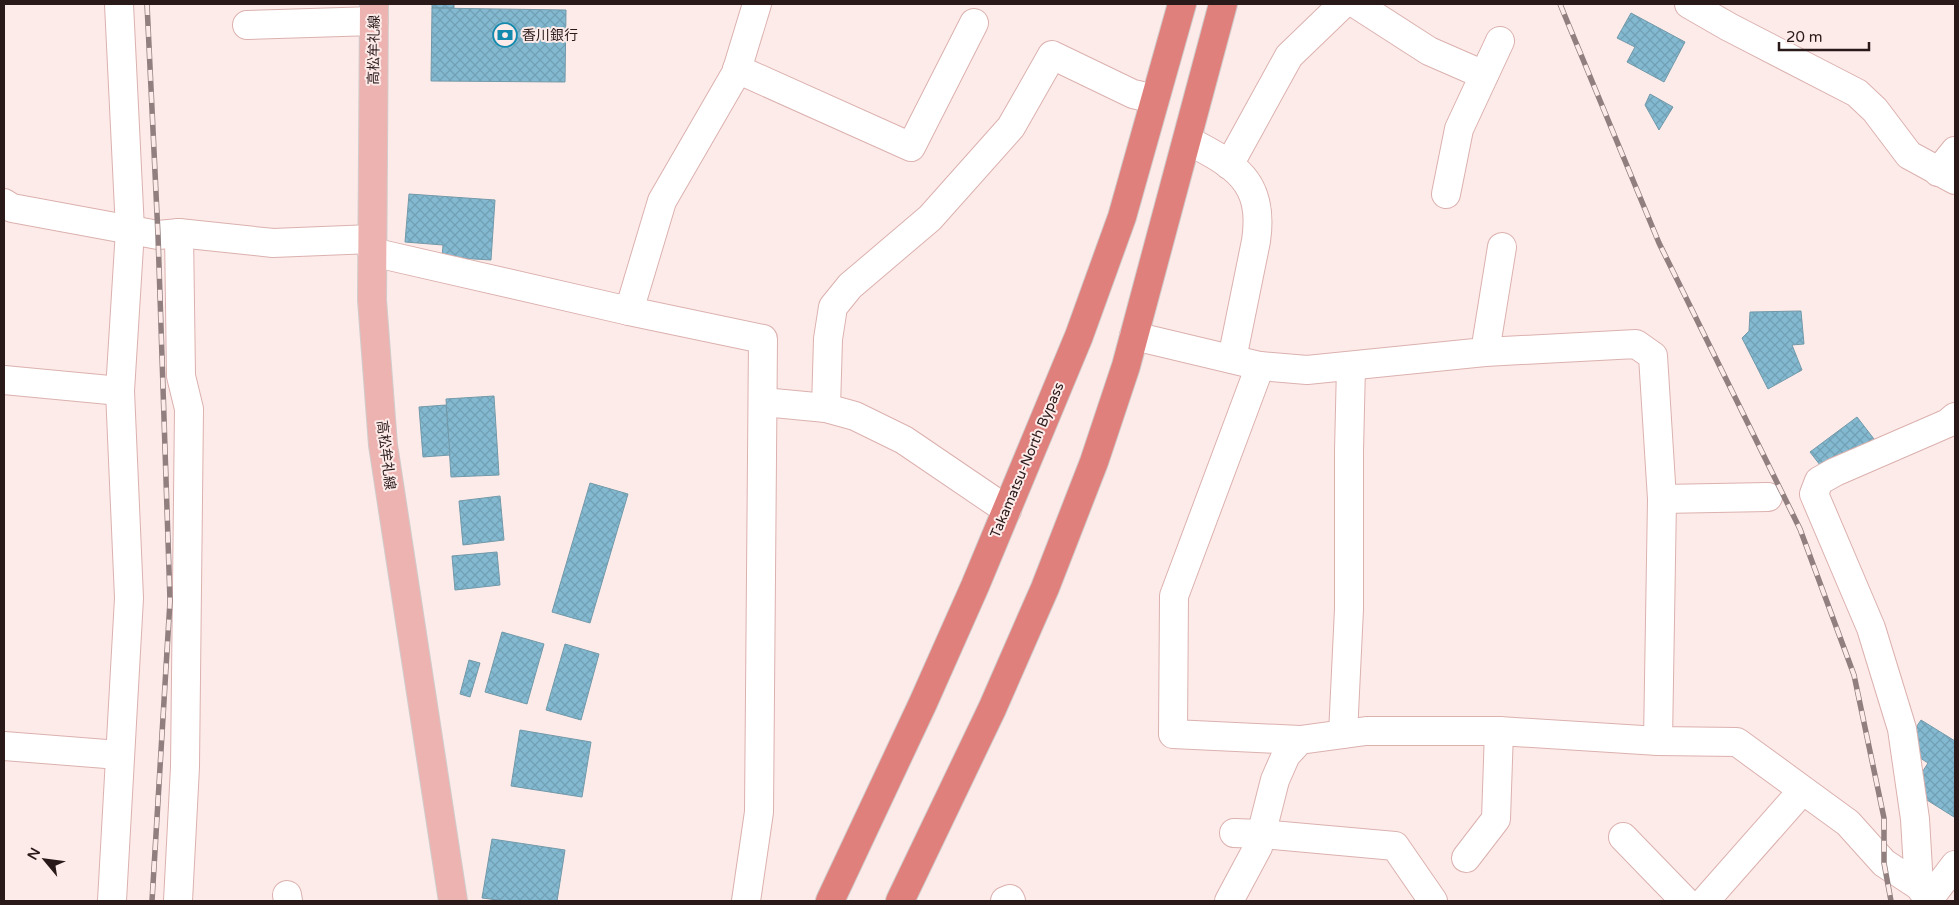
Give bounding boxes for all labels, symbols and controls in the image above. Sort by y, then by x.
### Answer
street label: 高松牟礼線 [365,15,383,85]
scale bar [1779,20,1869,52]
bank icon: 香川銀行 [492,22,518,48]
place label: 香川銀行 [522,27,578,44]
text: 20 m [1786,28,1823,46]
street label: Takamatsu-North Bypass [987,380,1068,540]
street label: 高松牟礼線 [373,419,399,491]
north arrow [20,835,70,885]
text: N [24,845,44,863]

